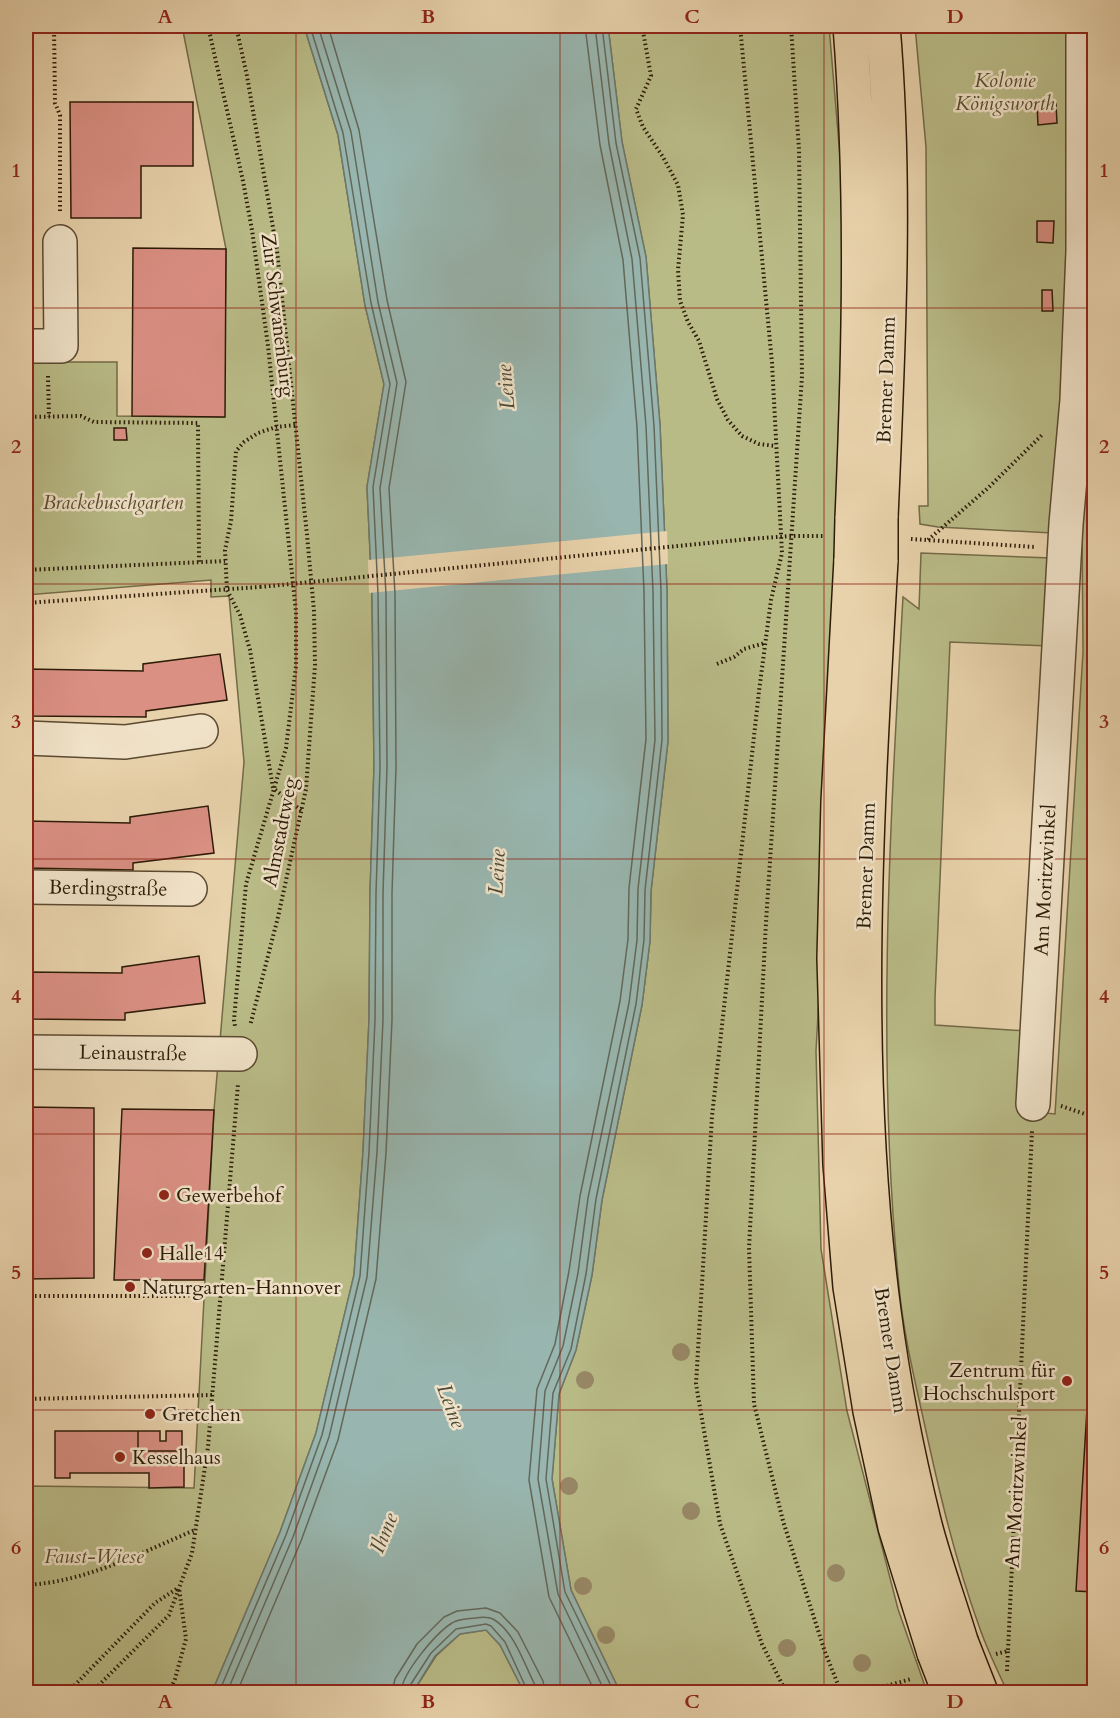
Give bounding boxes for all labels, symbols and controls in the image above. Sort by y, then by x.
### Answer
text: A [157,3,173,30]
text: B [421,3,435,30]
text: C [684,3,700,30]
text: D [946,3,964,30]
park label: Kolonie Königsworth [955,67,1055,117]
text: 1 [11,157,21,184]
text: 1 [1099,157,1109,184]
street label: Zur Schwanenburg [255,232,302,399]
street label: Bremer Damm [870,316,902,444]
water label: Leine [490,362,522,411]
text: 2 [11,433,21,460]
text: 2 [1099,433,1109,460]
park label: Brackebuschgarten [43,489,184,516]
text: 3 [11,708,21,735]
text: 3 [1099,708,1109,735]
street label: Almstadtweg [256,774,304,889]
street label: Bremer Damm [850,802,882,930]
street label: Am Moritzwinkel [1028,803,1062,957]
water label: Leine [481,848,513,895]
street label: Berdingstraße [48,873,168,903]
text: 4 [11,983,21,1010]
text: 4 [1099,983,1109,1010]
street label: Leinaustraße [79,1039,187,1067]
place label: Gewerbehof [176,1182,284,1209]
marker: Gewerbehof [157,1188,171,1202]
place label: Halle14 [159,1240,224,1267]
marker: Halle14 [140,1246,154,1260]
text: 5 [11,1259,21,1286]
text: 5 [1099,1259,1109,1286]
place label: Naturgarten-Hannover [142,1274,341,1301]
marker: Naturgarten-Hannover [123,1280,137,1294]
street label: Bremer Damm [868,1285,914,1415]
place label: Zentrum für Hochschulsport [923,1357,1056,1407]
marker: Zentrum für Hochschulsport [1060,1374,1074,1388]
water label: Leine [429,1380,473,1433]
place label: Gretchen [162,1401,242,1428]
marker: Gretchen [143,1407,157,1421]
street label: Am Moritzwinkel [999,1415,1033,1569]
place label: Kesselhaus [132,1444,221,1471]
marker: Kesselhaus [113,1450,127,1464]
water label: Ihme [363,1508,405,1557]
text: 6 [11,1534,21,1561]
text: 6 [1099,1534,1109,1561]
park label: Faust-Wiese [44,1543,144,1570]
text: A [157,1688,173,1715]
text: B [421,1688,435,1715]
text: C [684,1688,700,1715]
text: D [946,1688,964,1715]

